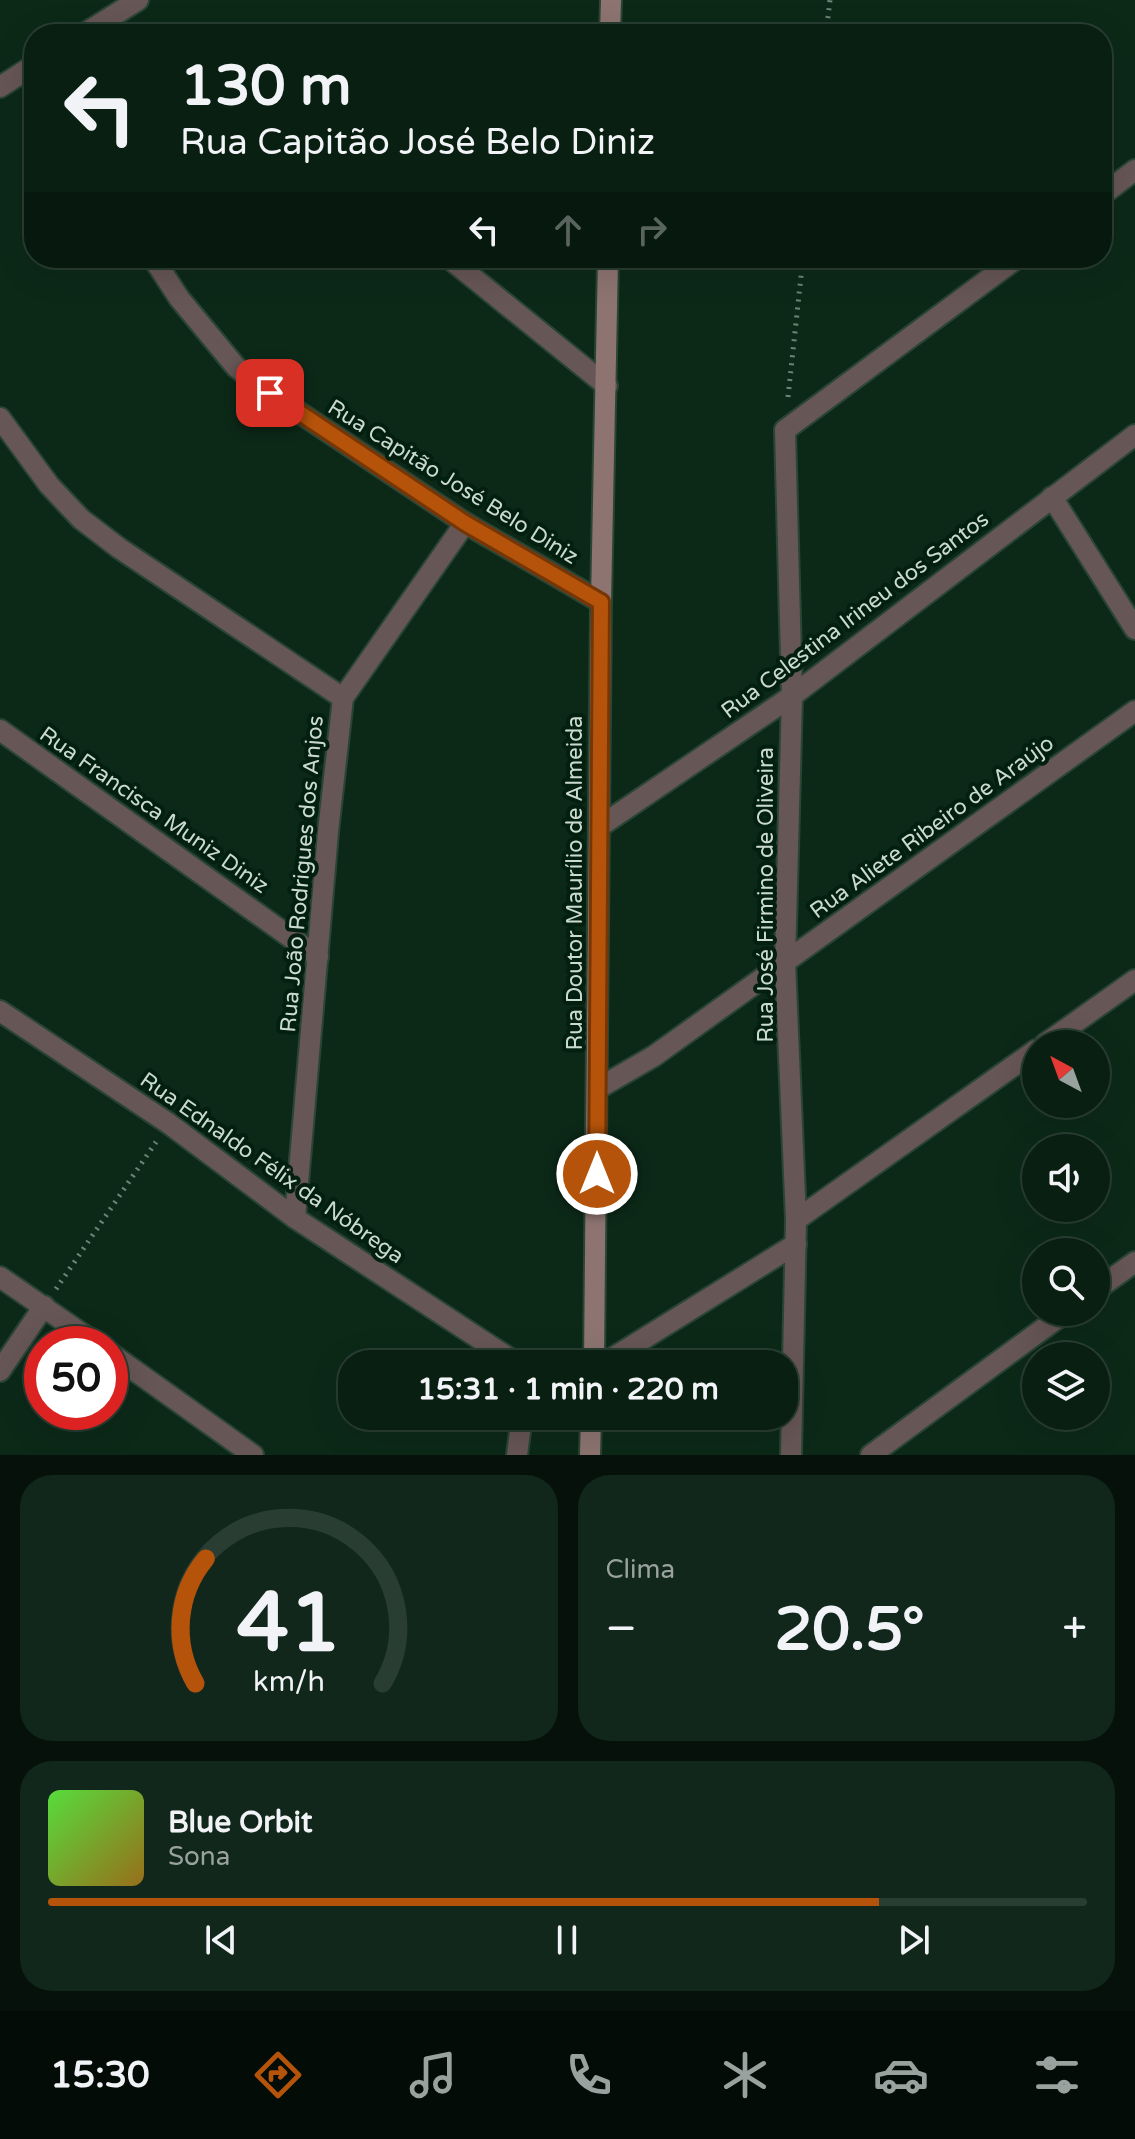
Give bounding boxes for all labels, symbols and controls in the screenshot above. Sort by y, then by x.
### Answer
text: 130 m [180,53,351,120]
icon: left [48,56,152,160]
text: Rua Capitão José Belo Diniz [180,121,655,164]
icon: left [462,208,506,252]
icon: ahead [546,208,590,252]
icon: right [630,208,674,252]
pin [236,359,304,427]
icon: arrive [248,371,292,415]
street label: Rua Capitão José Belo Diniz [323,394,583,570]
street label: Rua Celestina Irineu dos Santos [716,506,994,724]
street label: Rua João Rodrigues dos Anjos [275,715,329,1033]
street label: Rua Doutor Maurílio de Almeida [562,716,588,1050]
street label: Rua Francisca Muniz Diniz [35,721,273,899]
street label: Rua Aliete Ribeiro de Araújo [805,730,1059,924]
street label: Rua José Firmino de Oliveira [753,747,779,1043]
north arrow [1022,1030,1110,1118]
map controls [1022,1030,1110,1430]
street label: Rua Ednaldo Félix da Nóbrega [135,1067,409,1269]
position arrow [555,1132,639,1216]
button: sound [1022,1134,1110,1222]
button: search [1022,1238,1110,1326]
speed limit sign: 50 [24,1326,128,1430]
button: layers [1022,1342,1110,1430]
text: 15:31 · 1 min · 220 m [417,1371,719,1408]
text: Clima [606,1554,675,1585]
text: 41 [237,1574,341,1674]
text: 20.5° [774,1594,925,1666]
text: − [606,1603,637,1656]
text: + [1062,1603,1087,1656]
text: km/h [253,1665,325,1699]
text: Blue Orbit [168,1804,313,1841]
text: Sona [168,1841,230,1872]
icon: previous [199,1918,243,1962]
icon: pause [545,1918,589,1962]
icon: next [892,1918,936,1962]
icon: directions [250,2047,306,2103]
icon: music [405,2047,461,2103]
icon: phone [561,2047,617,2103]
icon: climate [717,2047,773,2103]
icon: car [873,2047,929,2103]
icon: filters [1029,2047,1085,2103]
text: 15:30 [50,2054,150,2097]

